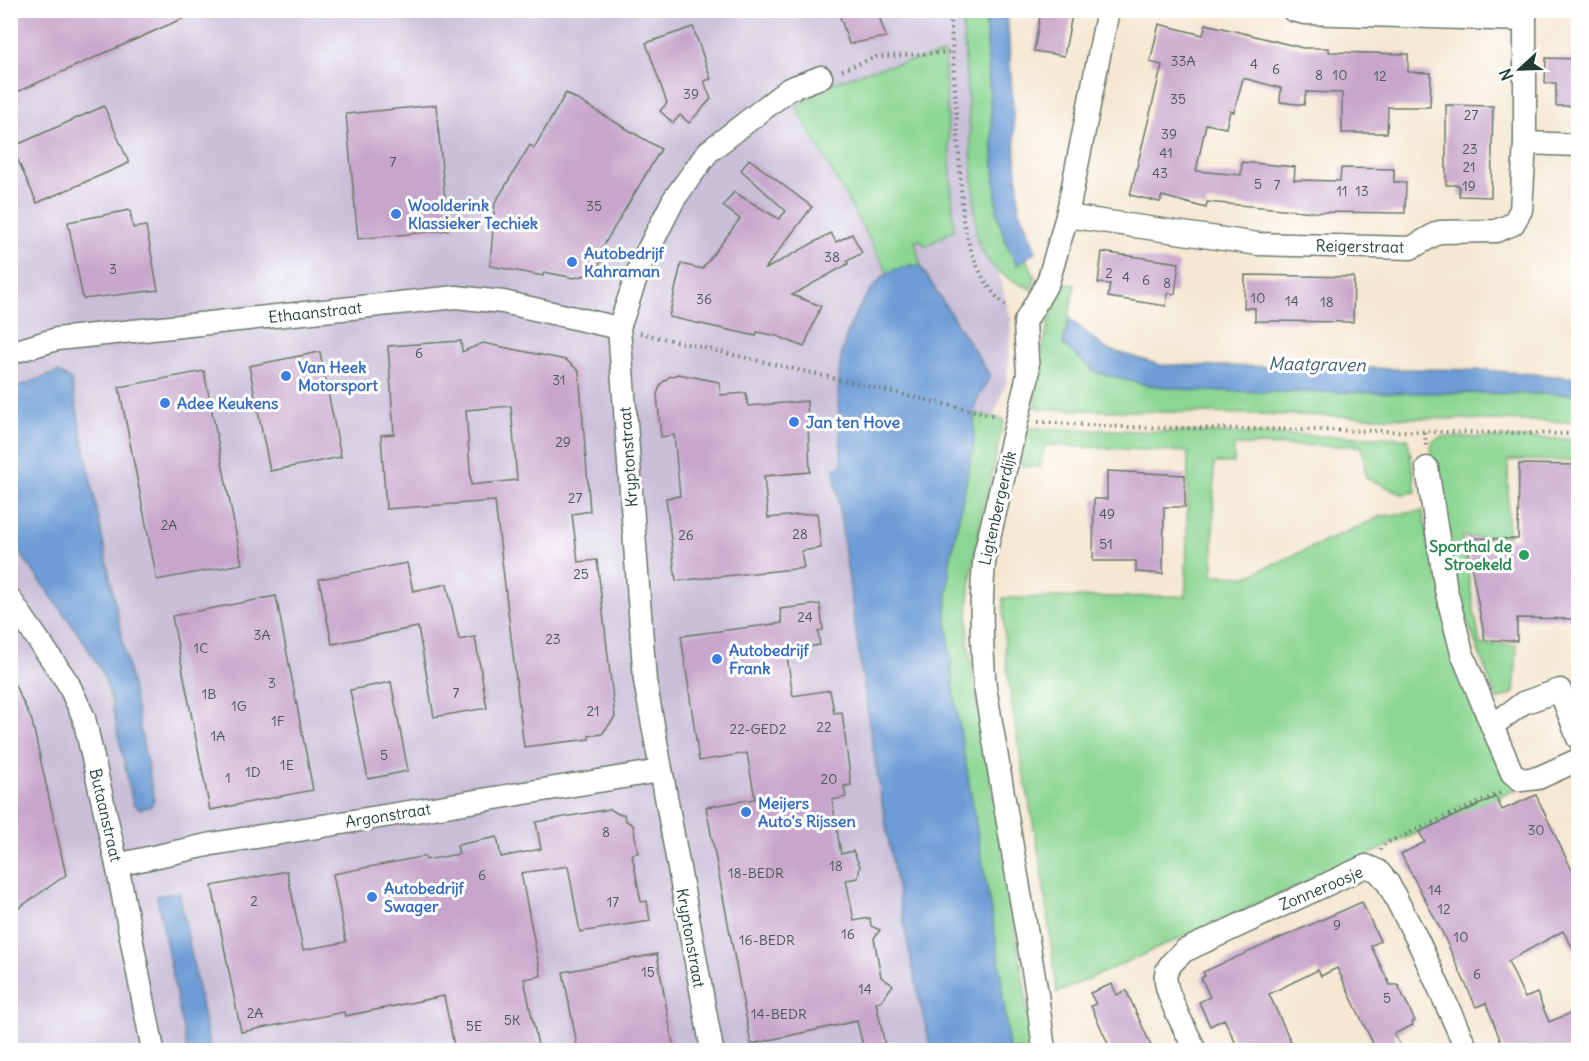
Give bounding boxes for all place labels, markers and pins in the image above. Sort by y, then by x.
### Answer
place label: Woolderink Klassieker Techiek [408,195,538,233]
marker: Woolderink Klassieker Techiek [389,207,403,221]
place label: Autobedrijf Kahraman [584,243,665,281]
marker: Autobedrijf Kahraman [565,255,579,269]
place label: Van Heek Motorsport [298,357,379,396]
marker: Van Heek Motorsport [279,369,293,383]
place label: Adee Keukens [177,393,278,413]
marker: Adee Keukens [158,396,172,410]
place label: Jan ten Hove [806,412,900,432]
marker: Jan ten Hove [787,415,801,429]
place label: Sporthal de Stroekeld [1429,536,1513,574]
marker: Sporthal de Stroekeld [1517,548,1531,562]
place label: Autobedrijf Frank [729,640,810,678]
marker: Autobedrijf Frank [710,652,724,666]
place label: Meijers Auto's Rijssen [758,793,856,831]
marker: Meijers Auto's Rijssen [739,805,753,819]
place label: Autobedrijf Swager [384,878,465,917]
marker: Autobedrijf Swager [365,890,379,904]

